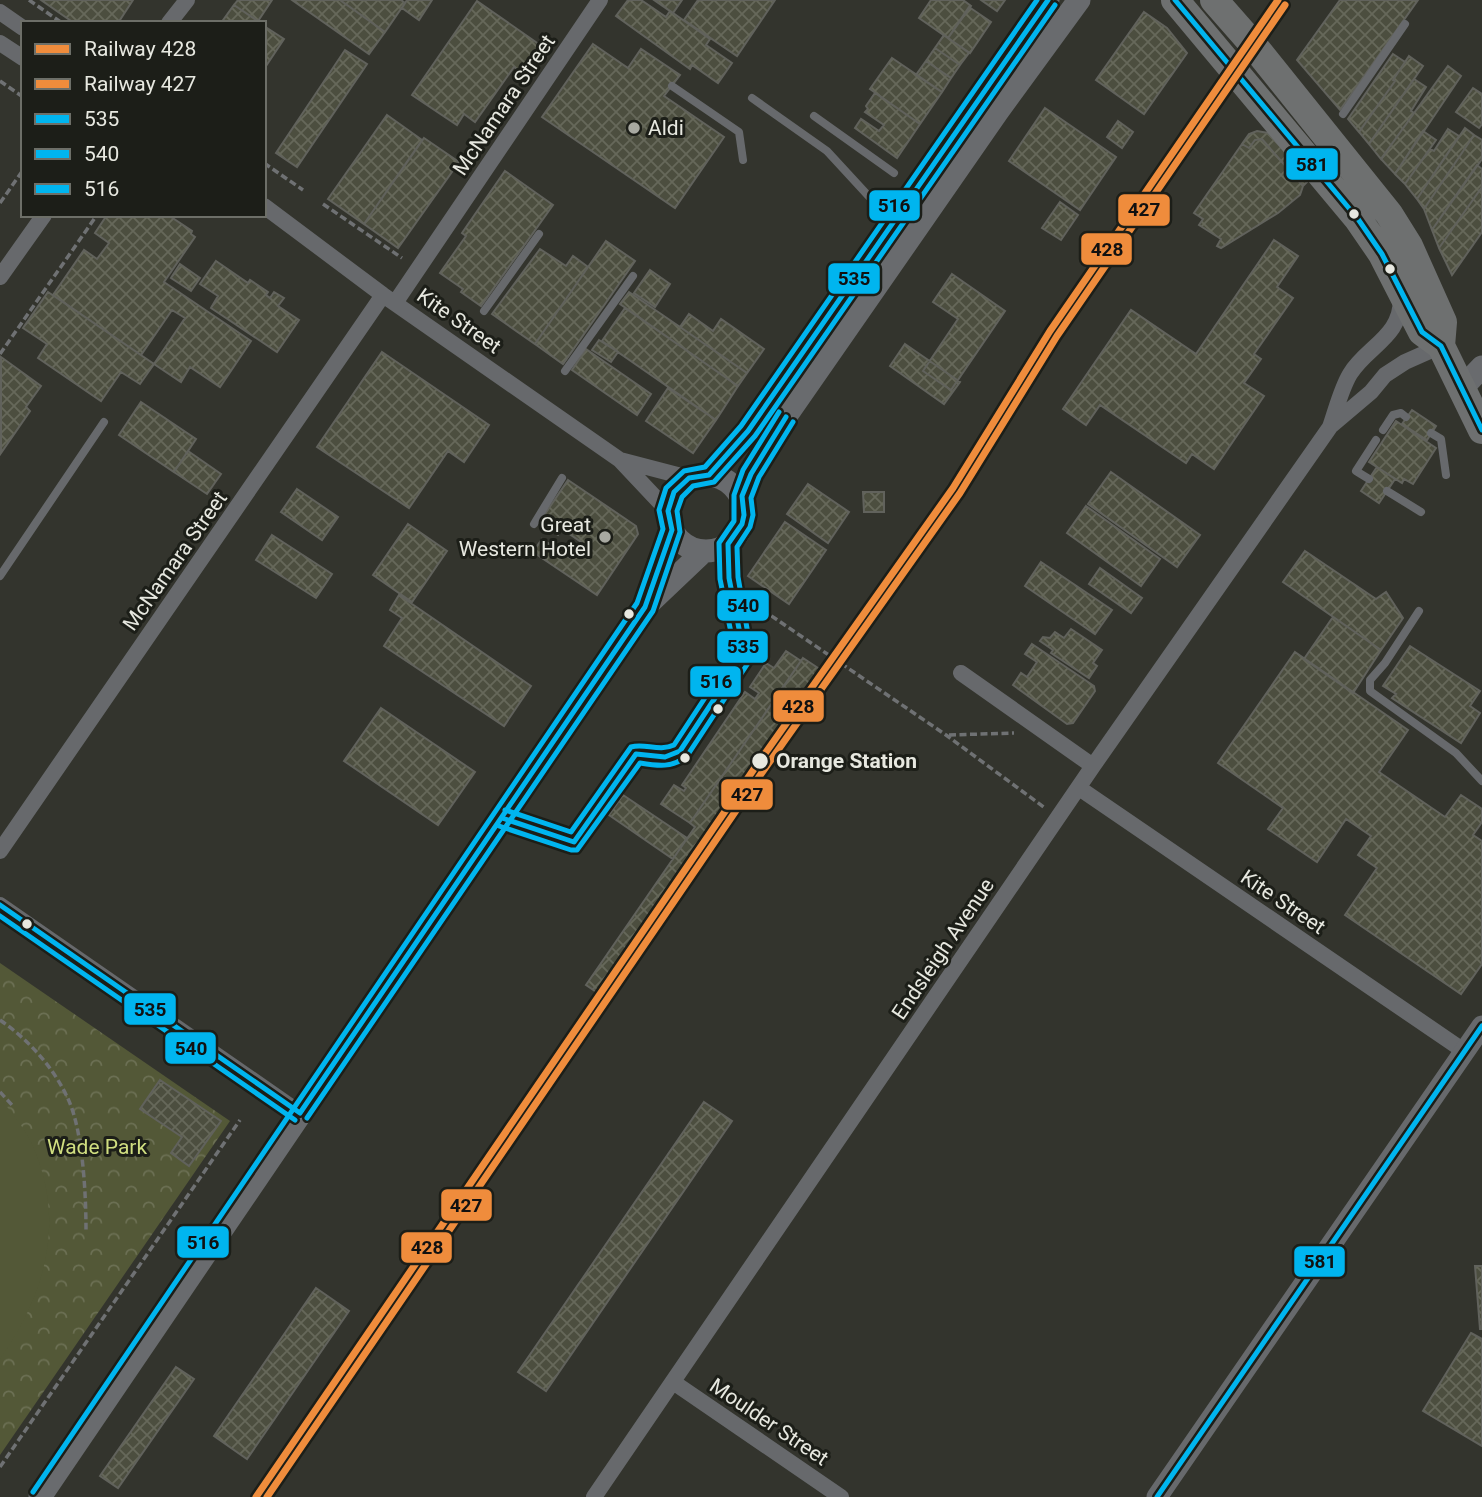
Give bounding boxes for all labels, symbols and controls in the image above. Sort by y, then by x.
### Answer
legend [21,21,266,217]
street label: McNamara Street [448,30,560,180]
text: Railway 428 [84,37,196,61]
text: Railway 427 [84,72,196,96]
text: 535 [84,107,119,131]
place label: Aldi [648,116,684,140]
marker: Aldi [626,120,642,136]
text: 540 [84,142,119,166]
line badge: 581 [1285,147,1339,181]
text: 581 [1296,153,1328,176]
text: 516 [84,177,119,201]
line badge: 516 [868,189,921,222]
line badge: 427 [1117,193,1171,227]
text: 516 [878,194,910,217]
text: 427 [1128,198,1160,221]
unlabelled marker [1347,207,1361,221]
line badge: 428 [1080,232,1133,266]
text: 428 [1091,238,1123,261]
line badge: 535 [827,262,881,295]
unlabelled marker [1383,262,1397,276]
text: 535 [838,267,870,290]
street label: Kite Street [412,283,506,359]
street label: McNamara Street [118,487,232,635]
place label: Great Western Hotel [459,513,591,561]
marker: Great Western Hotel [597,529,613,545]
line badge: 540 [716,589,770,622]
text: 540 [727,594,759,617]
unlabelled marker [622,607,636,621]
line badge: 535 [716,630,769,664]
text: 535 [727,635,759,658]
line badge: 516 [689,665,742,698]
text: 516 [700,670,732,693]
line badge: 428 [772,689,825,723]
text: 428 [782,695,814,718]
unlabelled marker [711,702,725,716]
place label: Orange Station [776,749,917,773]
unlabelled marker [678,751,692,765]
marker: Orange Station [750,751,770,771]
line badge: 427 [720,778,774,811]
text: 427 [731,783,763,806]
street label: Kite Street [1236,865,1330,939]
street label: Endsleigh Avenue [887,874,999,1024]
unlabelled marker [20,917,34,931]
line badge: 535 [123,992,177,1026]
text: 535 [134,998,166,1021]
line badge: 540 [164,1031,217,1065]
text: 540 [175,1037,207,1060]
park label: Wade Park [47,1135,147,1159]
line badge: 427 [440,1188,493,1222]
text: 427 [450,1194,482,1217]
line badge: 516 [176,1225,230,1259]
text: 516 [187,1231,219,1254]
line badge: 428 [400,1231,453,1264]
text: 428 [411,1236,443,1259]
line badge: 581 [1293,1245,1346,1278]
text: 581 [1304,1250,1336,1273]
street label: Moulder Street [705,1374,833,1471]

